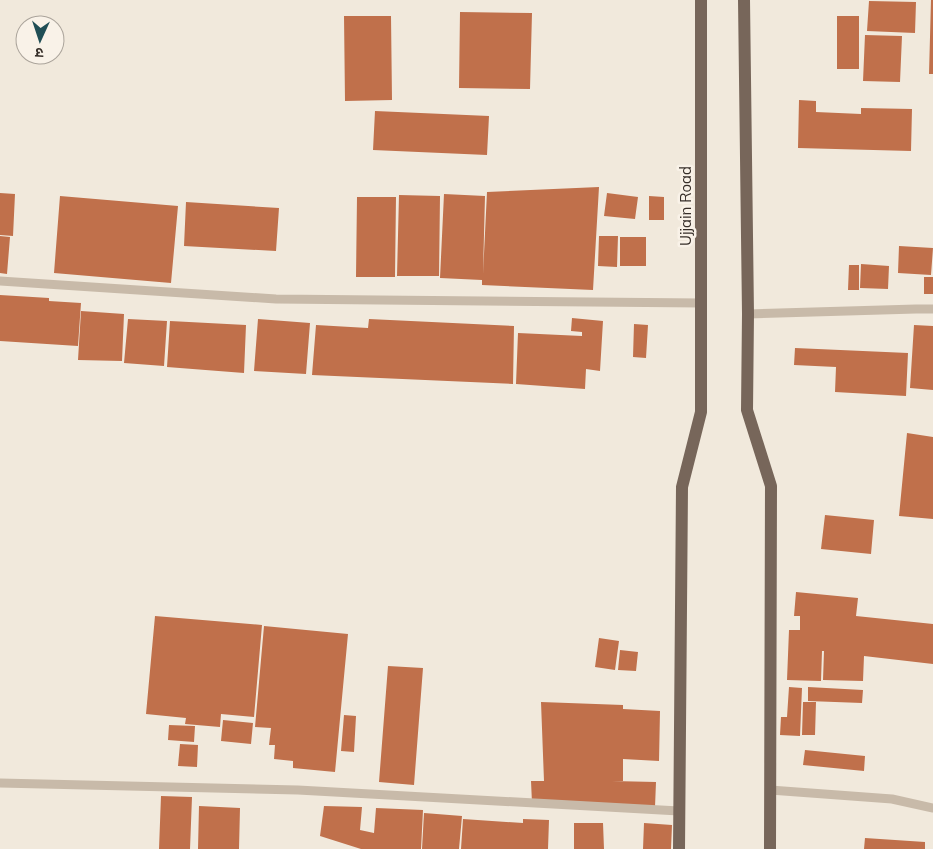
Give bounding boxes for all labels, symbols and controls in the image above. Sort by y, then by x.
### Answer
north arrow [15,15,65,65]
text: उ [34,44,44,62]
street label: Ujjain Road [676,166,695,246]

